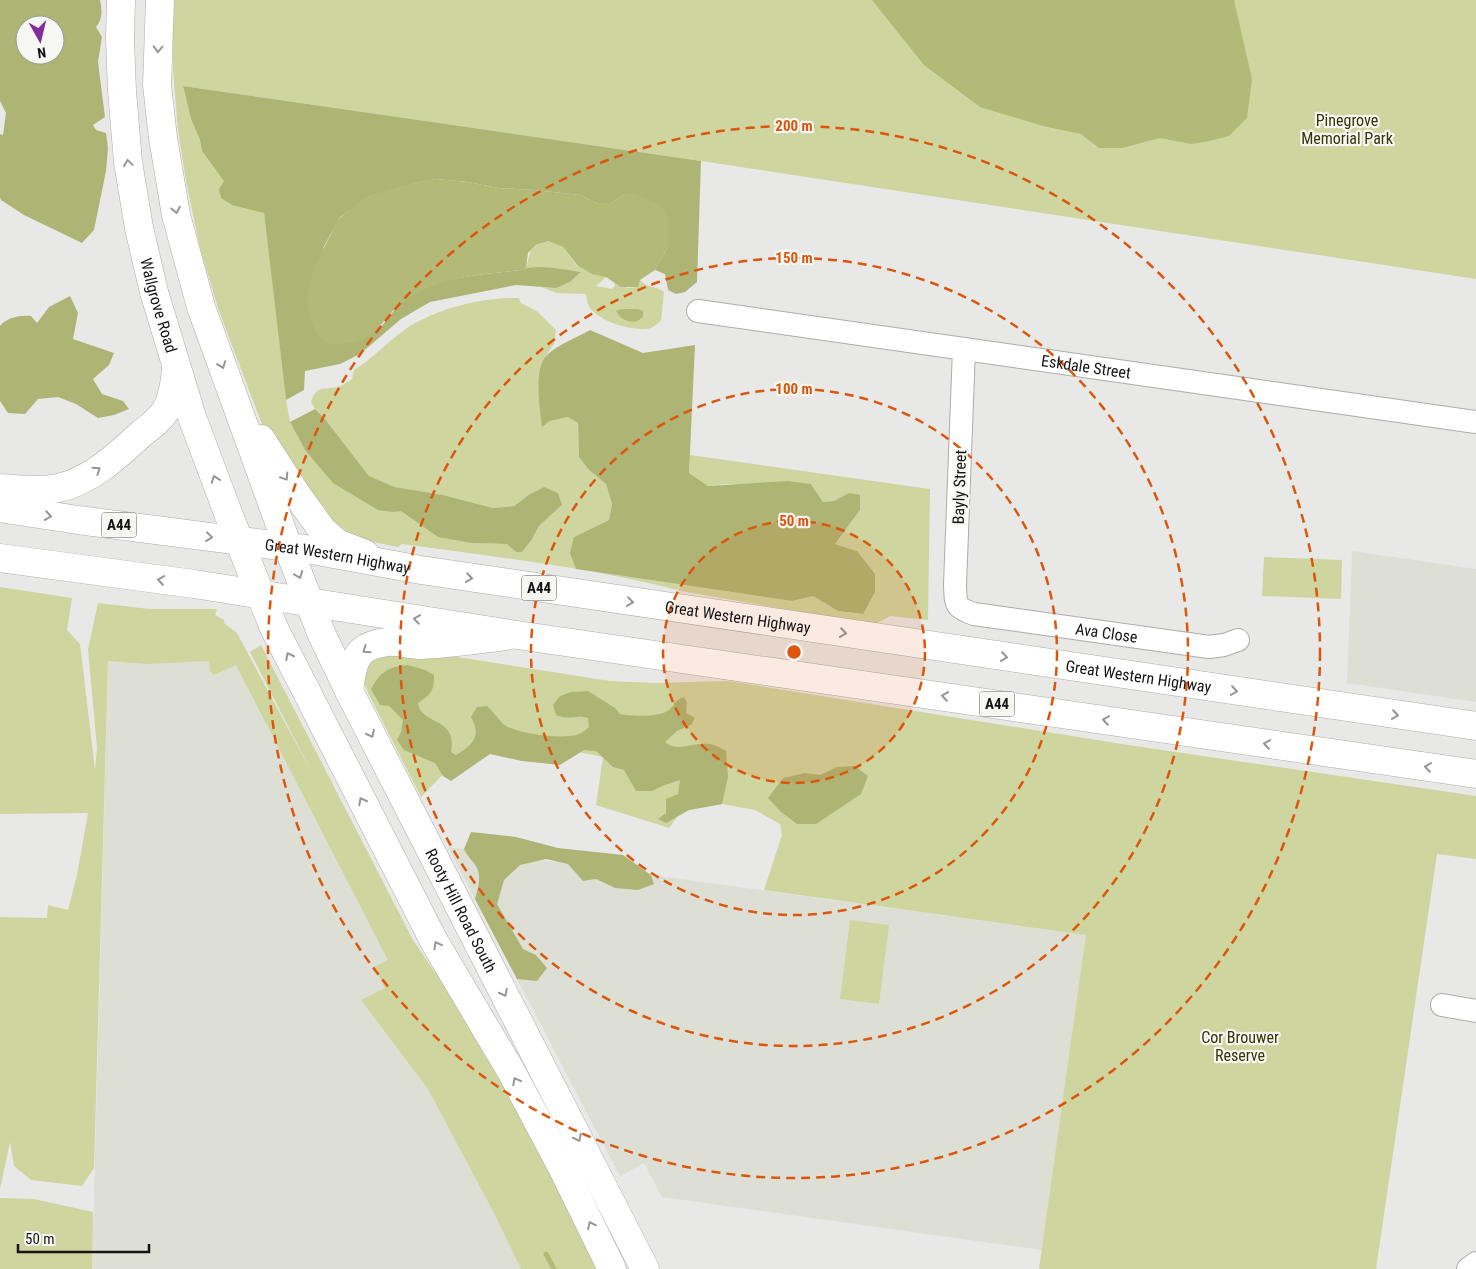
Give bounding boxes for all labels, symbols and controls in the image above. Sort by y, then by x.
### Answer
north arrow [15,15,65,65]
text: N [36,44,47,61]
one-way arrow [153,45,163,53]
park label: Pinegrove Memorial Park [1301,111,1394,148]
text: 200 m [775,117,813,135]
one-way arrow [124,158,134,167]
one-way arrow [170,205,180,214]
text: 150 m [775,249,813,267]
street label: Wallgrove Road [136,256,181,355]
street label: Eskdale Street [1040,351,1132,383]
one-way arrow [216,360,226,369]
text: 100 m [775,380,813,398]
street label: Bayly Street [949,449,970,525]
one-way arrow [91,467,101,476]
one-way arrow [278,472,288,481]
one-way arrow [211,475,221,483]
one-way arrow [44,510,53,520]
road number: A44 [102,512,136,538]
text: 50 m [779,512,809,530]
one-way arrow [206,531,214,542]
street label: Great Western Highway [264,535,412,578]
one-way arrow [293,570,303,579]
one-way arrow [465,572,473,582]
one-way arrow [157,575,165,585]
road number: A44 [522,576,556,600]
one-way arrow [625,596,634,606]
street label: Great Western Highway [664,597,812,638]
one-way arrow [413,615,421,625]
street label: Ava Close [1074,619,1139,647]
one-way arrow [839,628,848,638]
centre of rings [785,643,803,661]
one-way arrow [362,644,371,654]
one-way arrow [1000,651,1008,662]
one-way arrow [285,652,295,661]
street label: Great Western Highway [1064,656,1213,697]
one-way arrow [1230,685,1238,696]
one-way arrow [941,692,950,702]
road number: A44 [980,692,1014,716]
one-way arrow [1391,709,1399,720]
one-way arrow [1102,715,1110,726]
one-way arrow [365,729,375,738]
one-way arrow [1263,739,1271,749]
one-way arrow [1423,763,1432,773]
one-way arrow [358,797,368,806]
street label: Rooty Hill Road South [421,845,500,976]
one-way arrow [433,942,443,951]
one-way arrow [498,988,508,997]
park label: Cor Brouwer Reserve [1201,1028,1279,1065]
one-way arrow [512,1077,522,1086]
one-way arrow [572,1133,582,1142]
scale bar [18,1222,149,1254]
one-way arrow [587,1222,597,1231]
text: 50 m [25,1230,55,1248]

